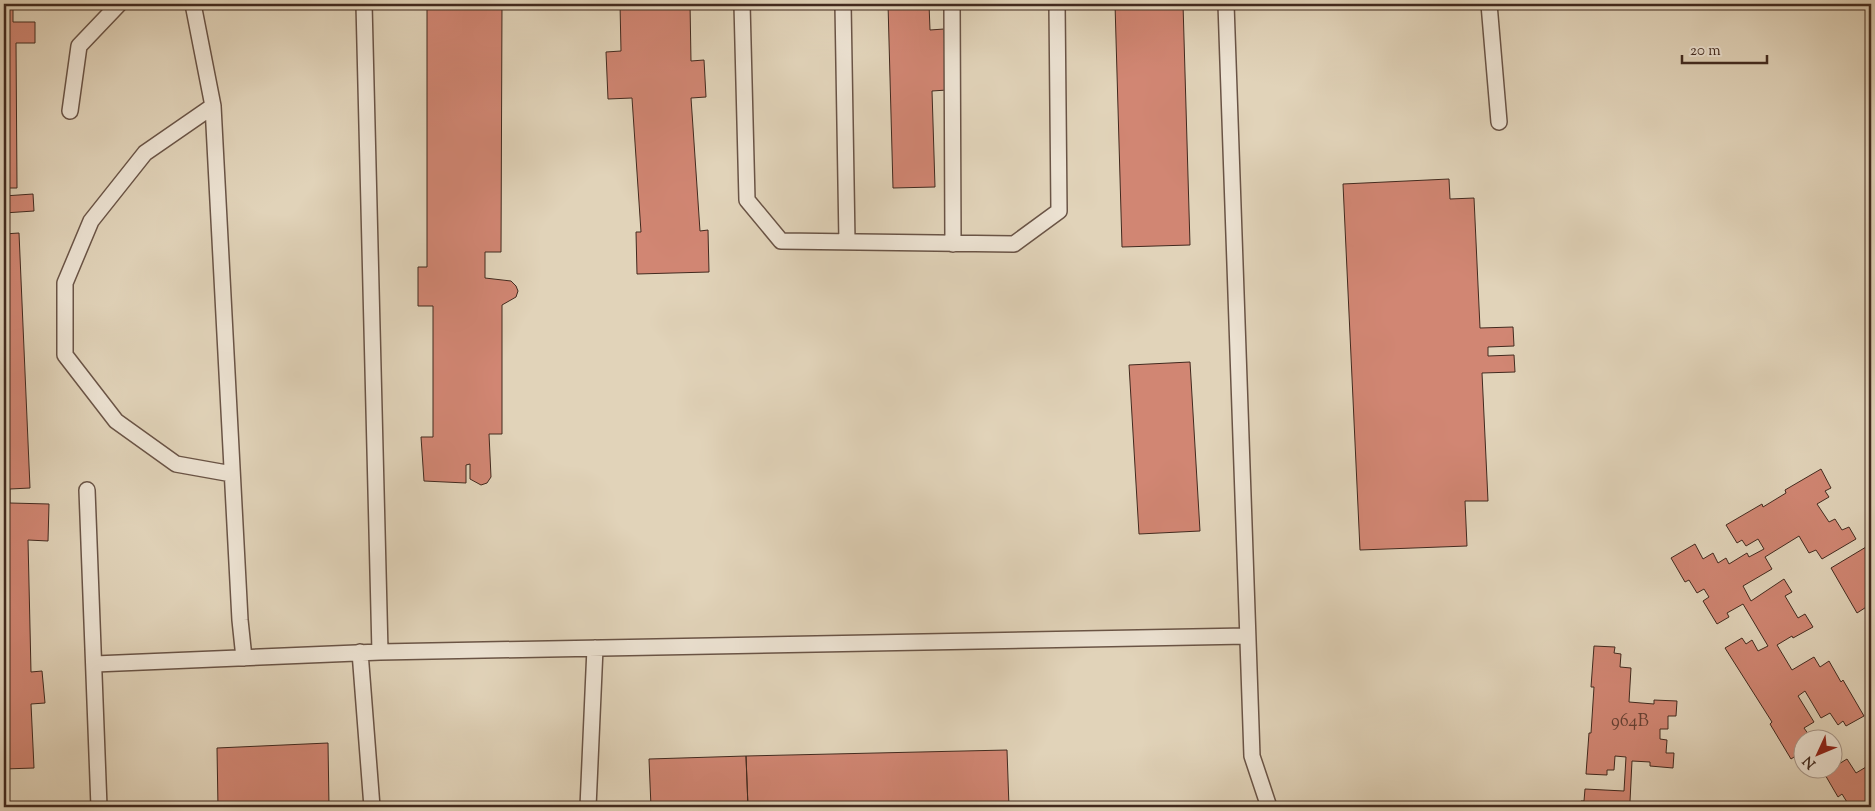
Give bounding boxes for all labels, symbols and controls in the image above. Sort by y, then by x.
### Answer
scale bar [1682,32,1768,64]
text: 20 m [1690,41,1721,62]
house number: 964B [1611,709,1649,735]
north arrow [1792,728,1842,778]
text: N [1799,751,1821,773]

